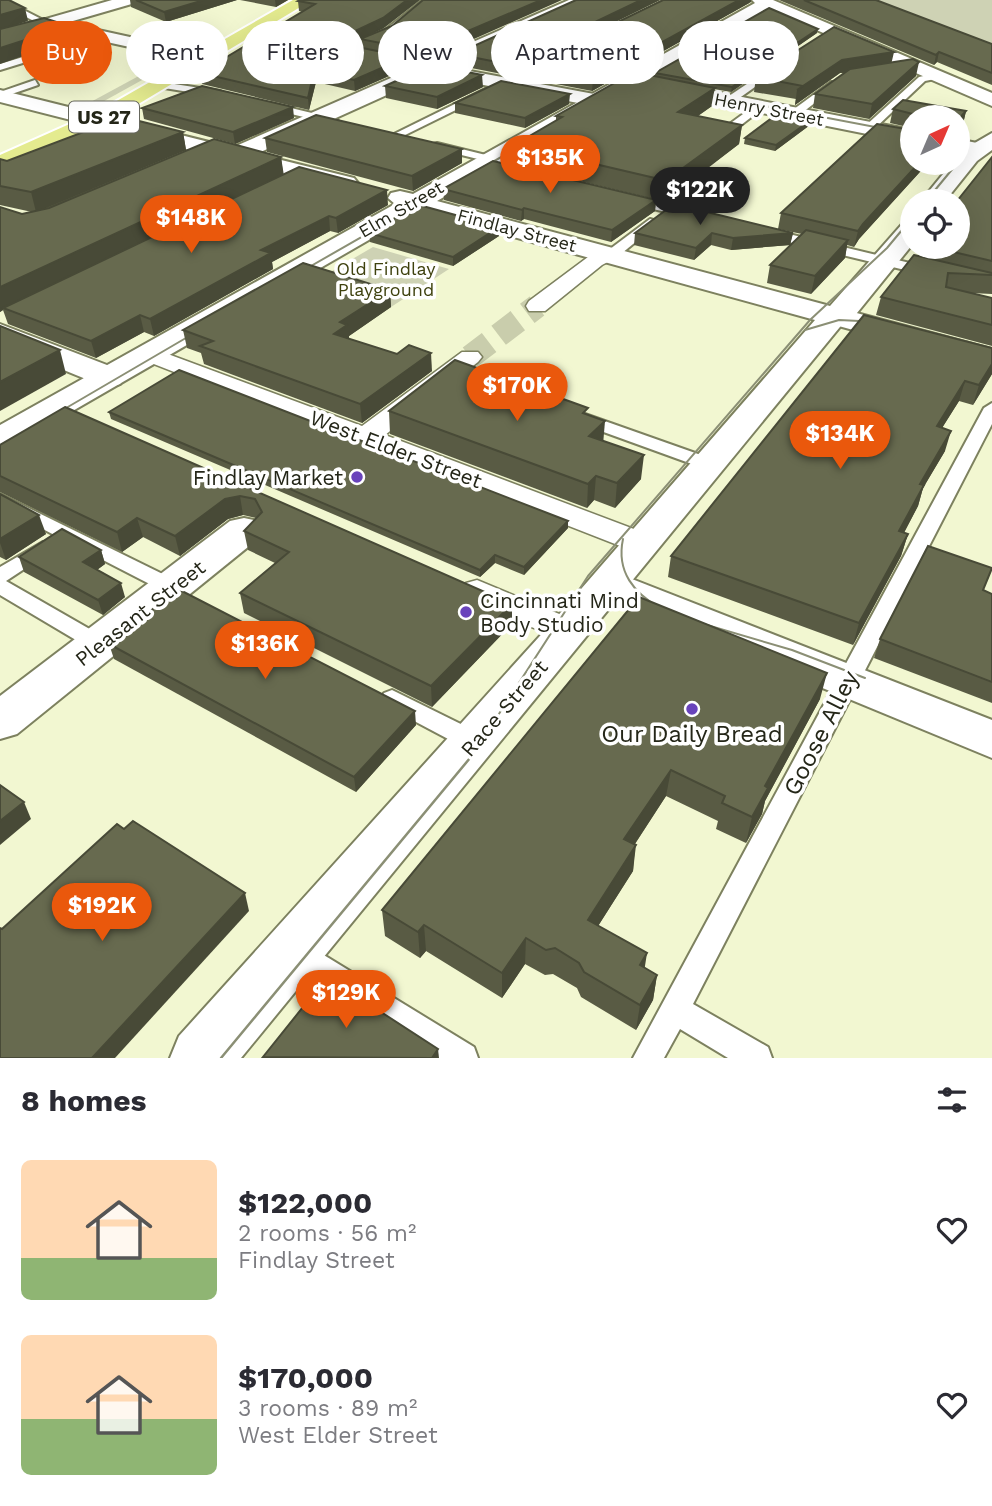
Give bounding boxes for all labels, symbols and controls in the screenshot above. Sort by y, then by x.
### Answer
chip: Buy [21,21,112,84]
chip: Rent [126,21,228,84]
chip: Filters [242,21,364,84]
chip: New [378,21,477,84]
chip: Apartment [491,21,664,84]
chip: House [678,21,799,84]
street label: Henry Street [712,88,826,130]
road number: US 27 [69,102,139,132]
north arrow [900,105,970,175]
map controls [900,105,970,259]
pin: $135K [501,136,599,195]
text: $135K [516,144,584,171]
pin: $122K [651,168,749,227]
street label: Elm Street [355,176,448,242]
text: $122K [666,176,734,203]
button: locate [900,189,970,259]
pin: $148K [142,196,240,255]
text: $148K [156,204,226,231]
street label: Findlay Street [455,204,579,256]
park label: Old Findlay Playground [336,258,436,300]
pin: $170K [468,364,566,423]
text: $170K [483,372,551,399]
street label: West Elder Street [306,405,486,493]
pin: $134K [791,412,889,471]
text: $134K [805,420,875,447]
place label: Findlay Market [193,465,343,490]
marker: Findlay Market [349,469,365,485]
street label: Pleasant Street [70,554,210,672]
place label: Cincinnati Mind Body Studio [480,588,639,637]
marker: Cincinnati Mind Body Studio [458,604,474,620]
pin: $136K [216,622,314,681]
text: $136K [231,630,299,657]
street label: Race Street [455,654,553,762]
street label: Goose Alley [778,665,865,800]
marker: Our Daily Bread [684,701,700,717]
place label: Our Daily Bread [601,720,783,748]
pin: $192K [53,884,151,943]
text: $192K [68,892,136,919]
pin: $129K [297,970,395,1030]
text: $129K [312,979,380,1006]
icon: filters [933,1081,971,1119]
text: 8 homes [21,1083,147,1118]
text: $122,000 [238,1185,372,1220]
icon: home [77,1188,161,1272]
icon: heart [933,1211,971,1249]
text: 2 rooms · 56 m² [238,1220,416,1247]
text: Findlay Street [238,1247,395,1274]
text: $170,000 [238,1360,373,1395]
icon: home [77,1363,161,1447]
icon: heart [933,1386,971,1424]
text: 3 rooms · 89 m² [238,1395,417,1422]
text: West Elder Street [238,1422,438,1449]

